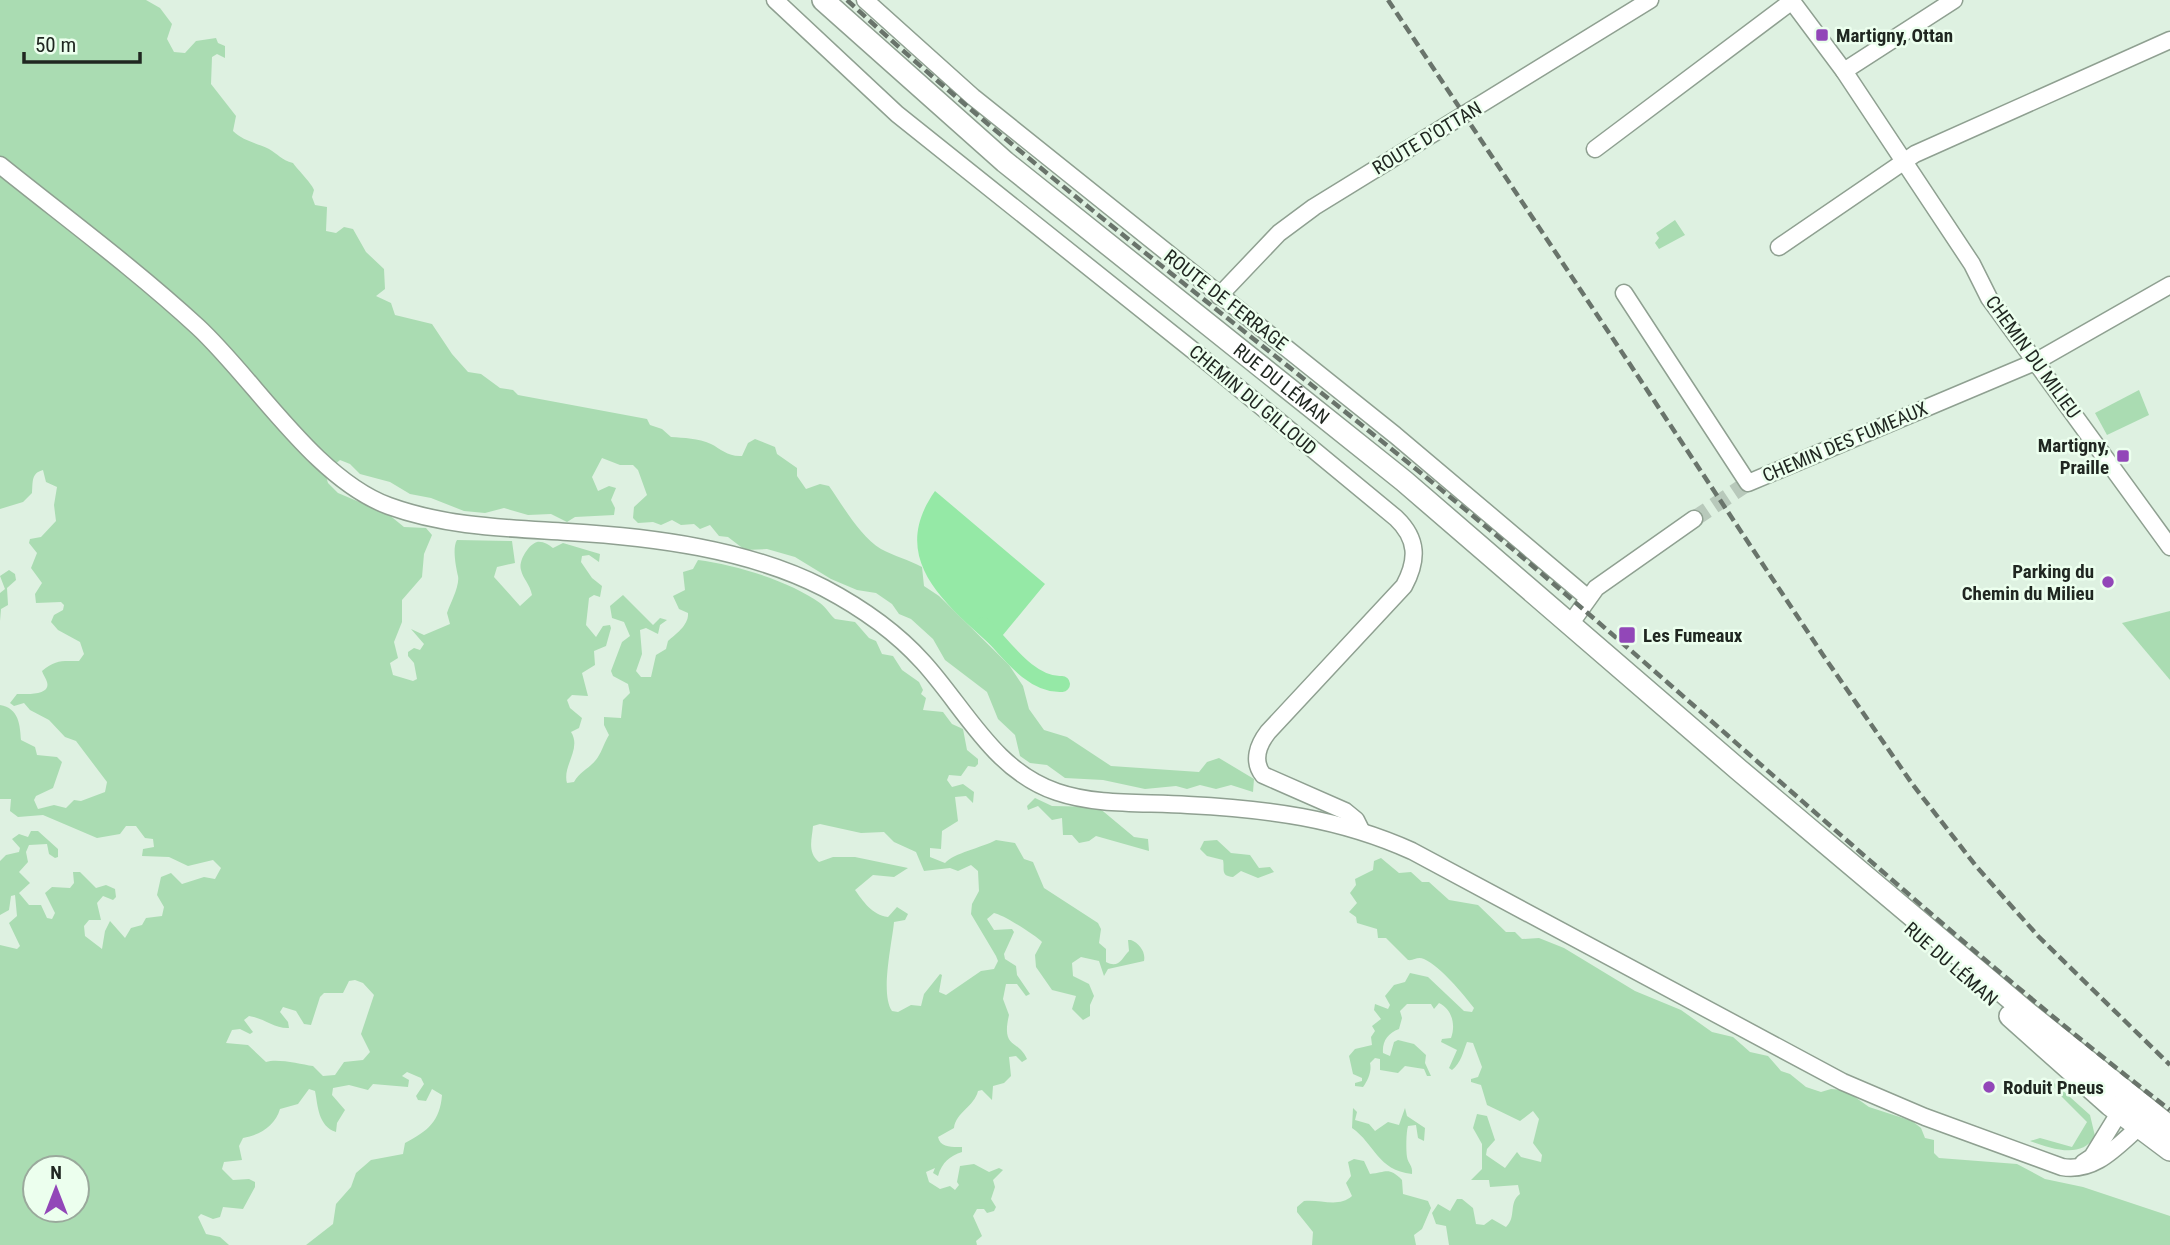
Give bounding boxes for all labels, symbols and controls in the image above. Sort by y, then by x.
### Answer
scale bar [24,21,140,65]
place label: Martigny, Ottan [1836,24,1953,47]
marker: Martigny, Ottan [1814,27,1830,43]
text: 50 m [35,33,76,57]
street label: ROUTE D'OTTAN [1368,96,1486,180]
street label: ROUTE DE FERRAGE [1160,245,1292,355]
street label: CHEMIN DU MILIEU [1981,291,2085,423]
street label: RUE DU LÉMAN [1229,338,1334,429]
street label: CHEMIN DU GILLOUD [1185,340,1321,460]
street label: CHEMIN DES FUMEAUX [1759,397,1931,487]
place label: Martigny, Praille [2038,434,2109,479]
marker: Martigny, Praille [2115,448,2131,464]
place label: Parking du Chemin du Milieu [1962,560,2094,605]
marker: Parking du Chemin du Milieu [2100,574,2116,590]
place label: Les Fumeaux [1643,624,1743,647]
marker: Les Fumeaux [1617,625,1637,645]
street label: RUE DU LÉMAN [1900,917,2002,1011]
place label: Roduit Pneus [2003,1076,2104,1099]
marker: Roduit Pneus [1981,1079,1997,1095]
north arrow [21,1154,91,1224]
text: N [50,1161,62,1184]

